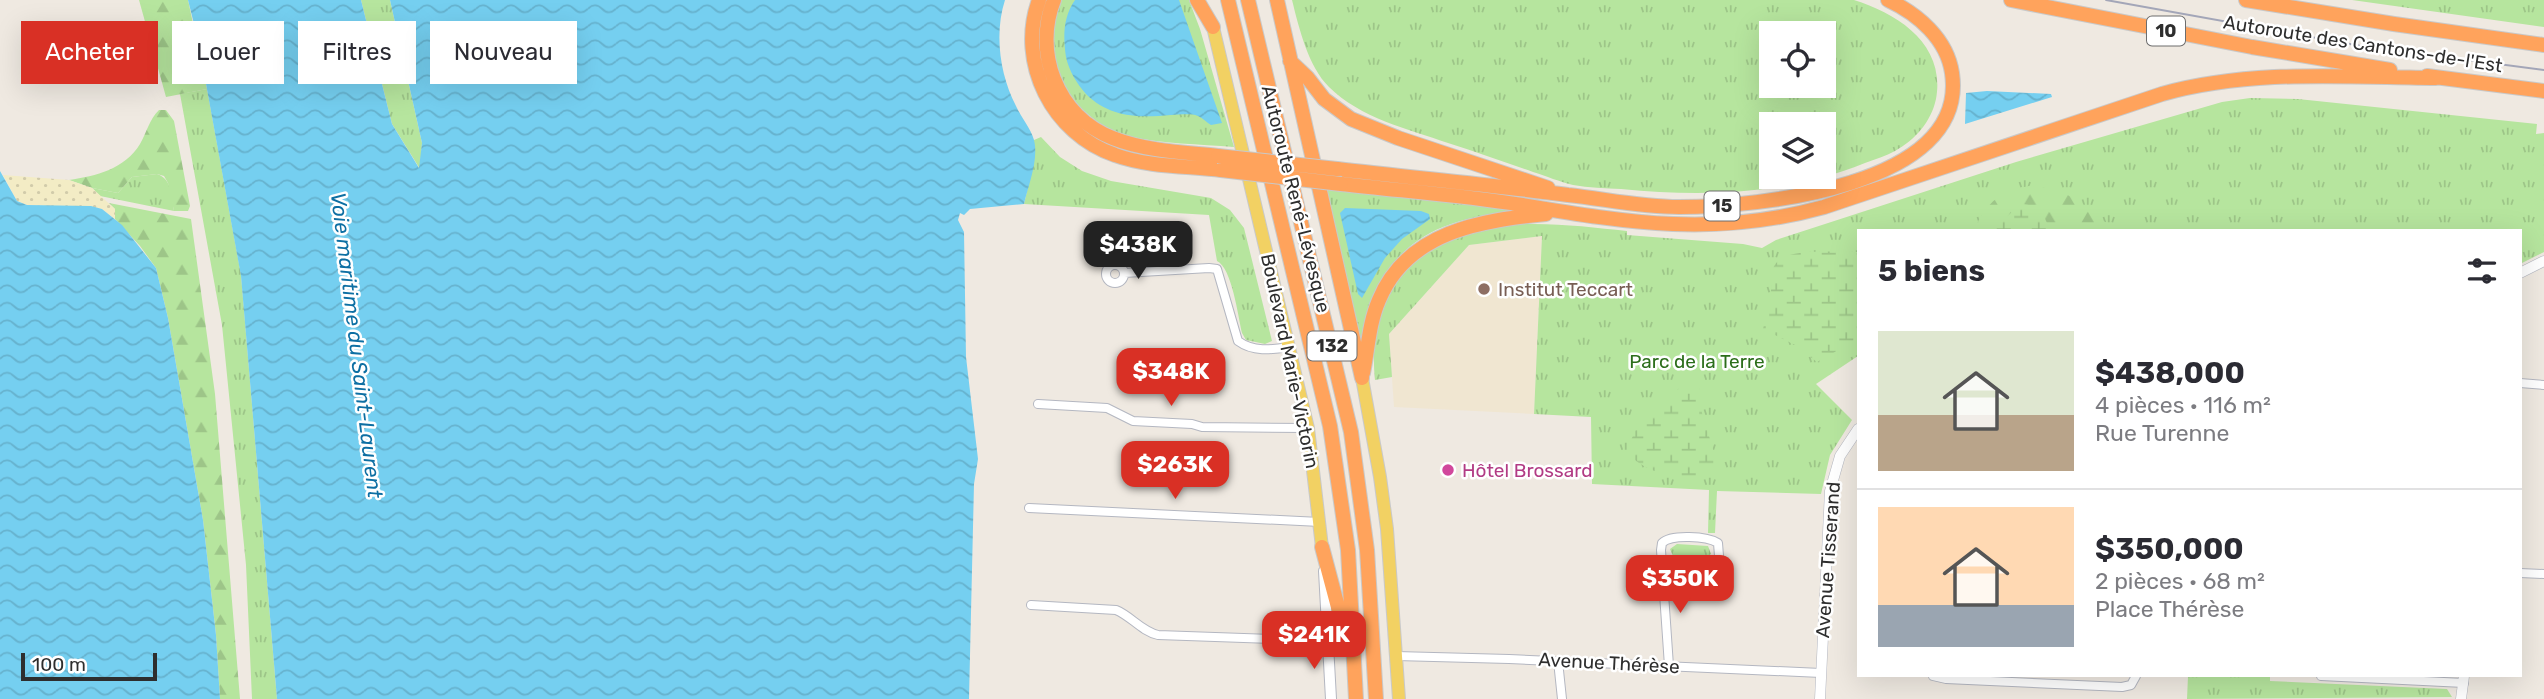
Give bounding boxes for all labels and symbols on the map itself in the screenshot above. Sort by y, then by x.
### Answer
street label: Autoroute des Cantons-de-l'Est [2222,11,2505,78]
road number: 10 [2147,16,2185,46]
street label: Autoroute René-Lévesque [1257,83,1335,315]
water label: Voie maritime du Saint-Laurent [326,191,388,500]
road number: 15 [1704,191,1740,220]
pin: $438K [1089,222,1187,281]
street label: Boulevard Marie-Victorin [1256,251,1324,471]
place label: Institut Teccart [1498,278,1633,301]
marker: Institut Teccart [1476,281,1492,297]
road number: 132 [1308,332,1356,360]
pin: $348K [1122,348,1220,408]
park label: Parc de la Terre [1629,350,1765,373]
pin: $263K [1126,442,1224,501]
place label: Hôtel Brossard [1462,459,1593,482]
marker: Hôtel Brossard [1440,462,1456,478]
street label: Avenue Tisserand [1811,481,1845,639]
pin: $350K [1631,556,1729,615]
pin: $241K [1265,612,1363,671]
street label: Avenue Thérèse [1538,648,1680,678]
scale bar [21,650,158,682]

